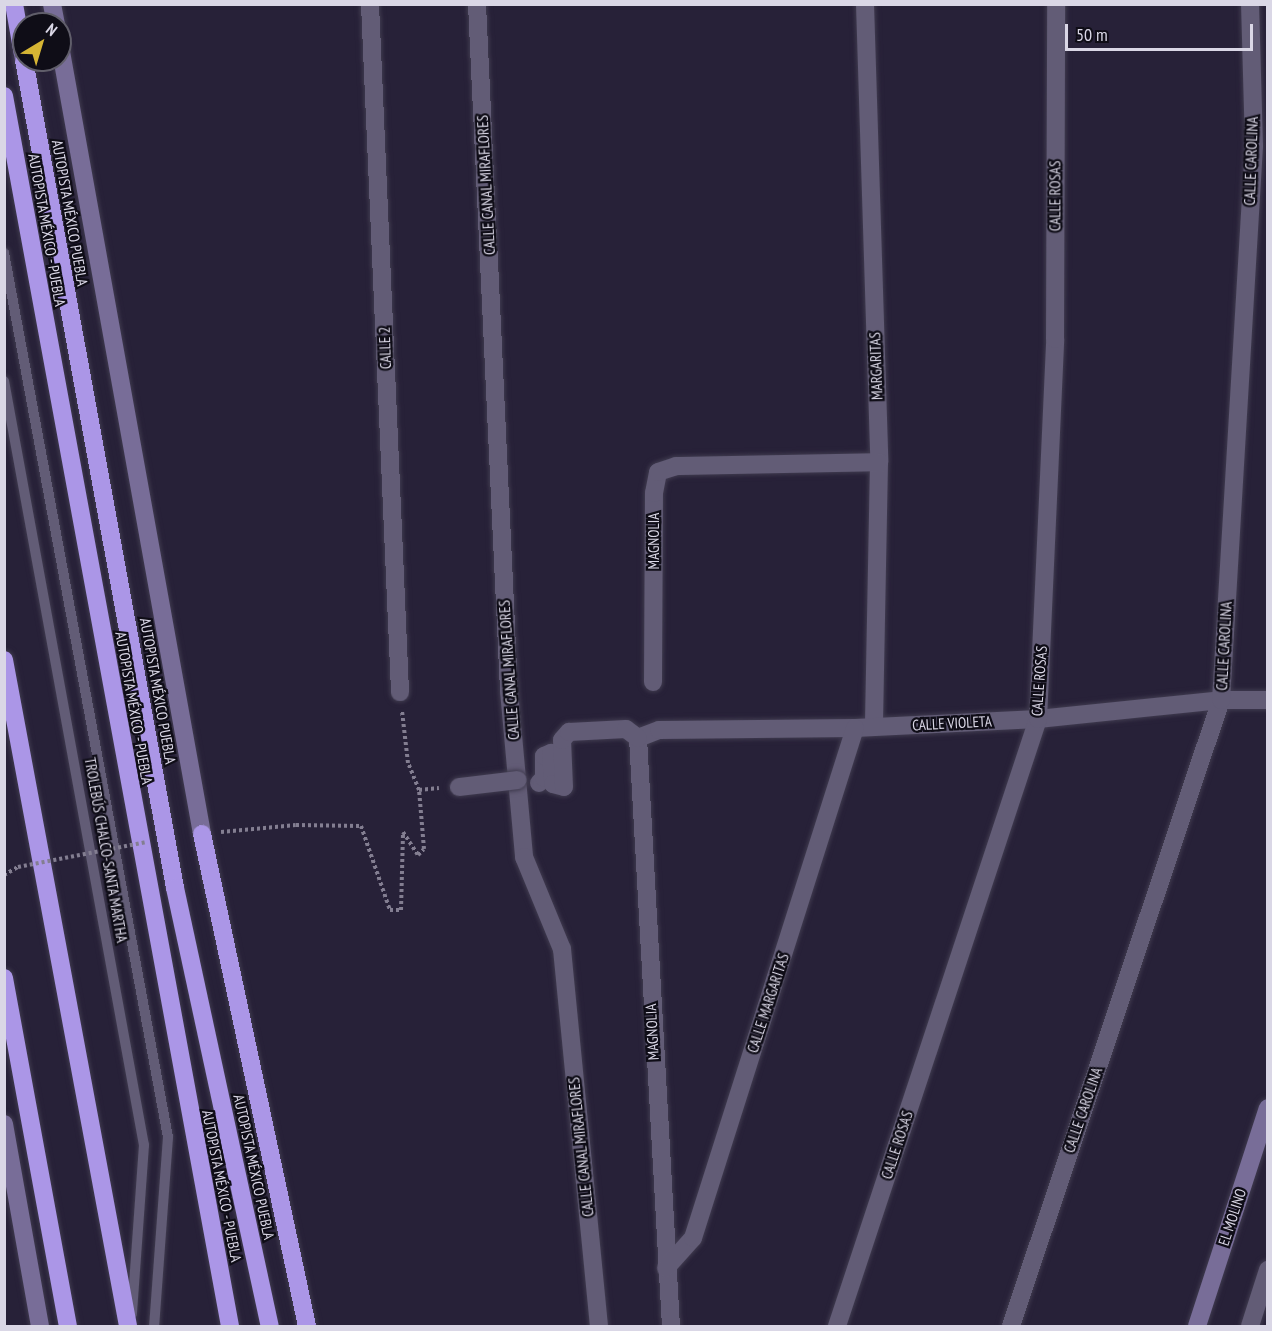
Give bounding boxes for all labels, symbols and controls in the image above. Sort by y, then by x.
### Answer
north arrow [12,12,72,72]
scale bar [1068,12,1256,50]
text: N [42,19,61,40]
text: 50 m [1076,23,1108,46]
street label: CALLE CANAL MIRAFLORES [473,114,499,256]
street label: CALLE CAROLINA [1240,116,1262,206]
street label: AUTOPISTA MÉXICO PUEBLA [48,138,92,288]
street label: AUTOPISTA MÉXICO - PUEBLA [25,152,69,308]
street label: CALLE ROSAS [1046,161,1064,231]
street label: CALLE 2 [375,326,395,370]
street label: MARGARITAS [866,332,886,400]
street label: MAGNOLIA [645,513,663,569]
street label: CALLE CANAL MIRAFLORES [495,599,523,741]
street label: CALLE CAROLINA [1213,601,1235,691]
street label: AUTOPISTA MÉXICO PUEBLA [136,616,180,766]
street label: AUTOPISTA MÉXICO - PUEBLA [112,630,156,786]
street label: CALLE ROSAS [1028,645,1050,717]
street label: CALLE VIOLETA [912,712,992,734]
street label: TROLEBÚS CHALCO-SANTA MARTHA [81,756,131,944]
street label: CALLE MARGARITAS [743,951,793,1055]
street label: MAGNOLIA [642,1003,662,1061]
street label: CALLE CAROLINA [1060,1065,1106,1155]
street label: CALLE CANAL MIRAFLORES [565,1076,597,1218]
street label: AUTOPISTA MÉXICO PUEBLA [230,1092,278,1242]
street label: AUTOPISTA MÉXICO - PUEBLA [198,1108,246,1264]
street label: CALLE ROSAS [878,1109,916,1181]
street label: EL MOLINO [1214,1186,1250,1248]

